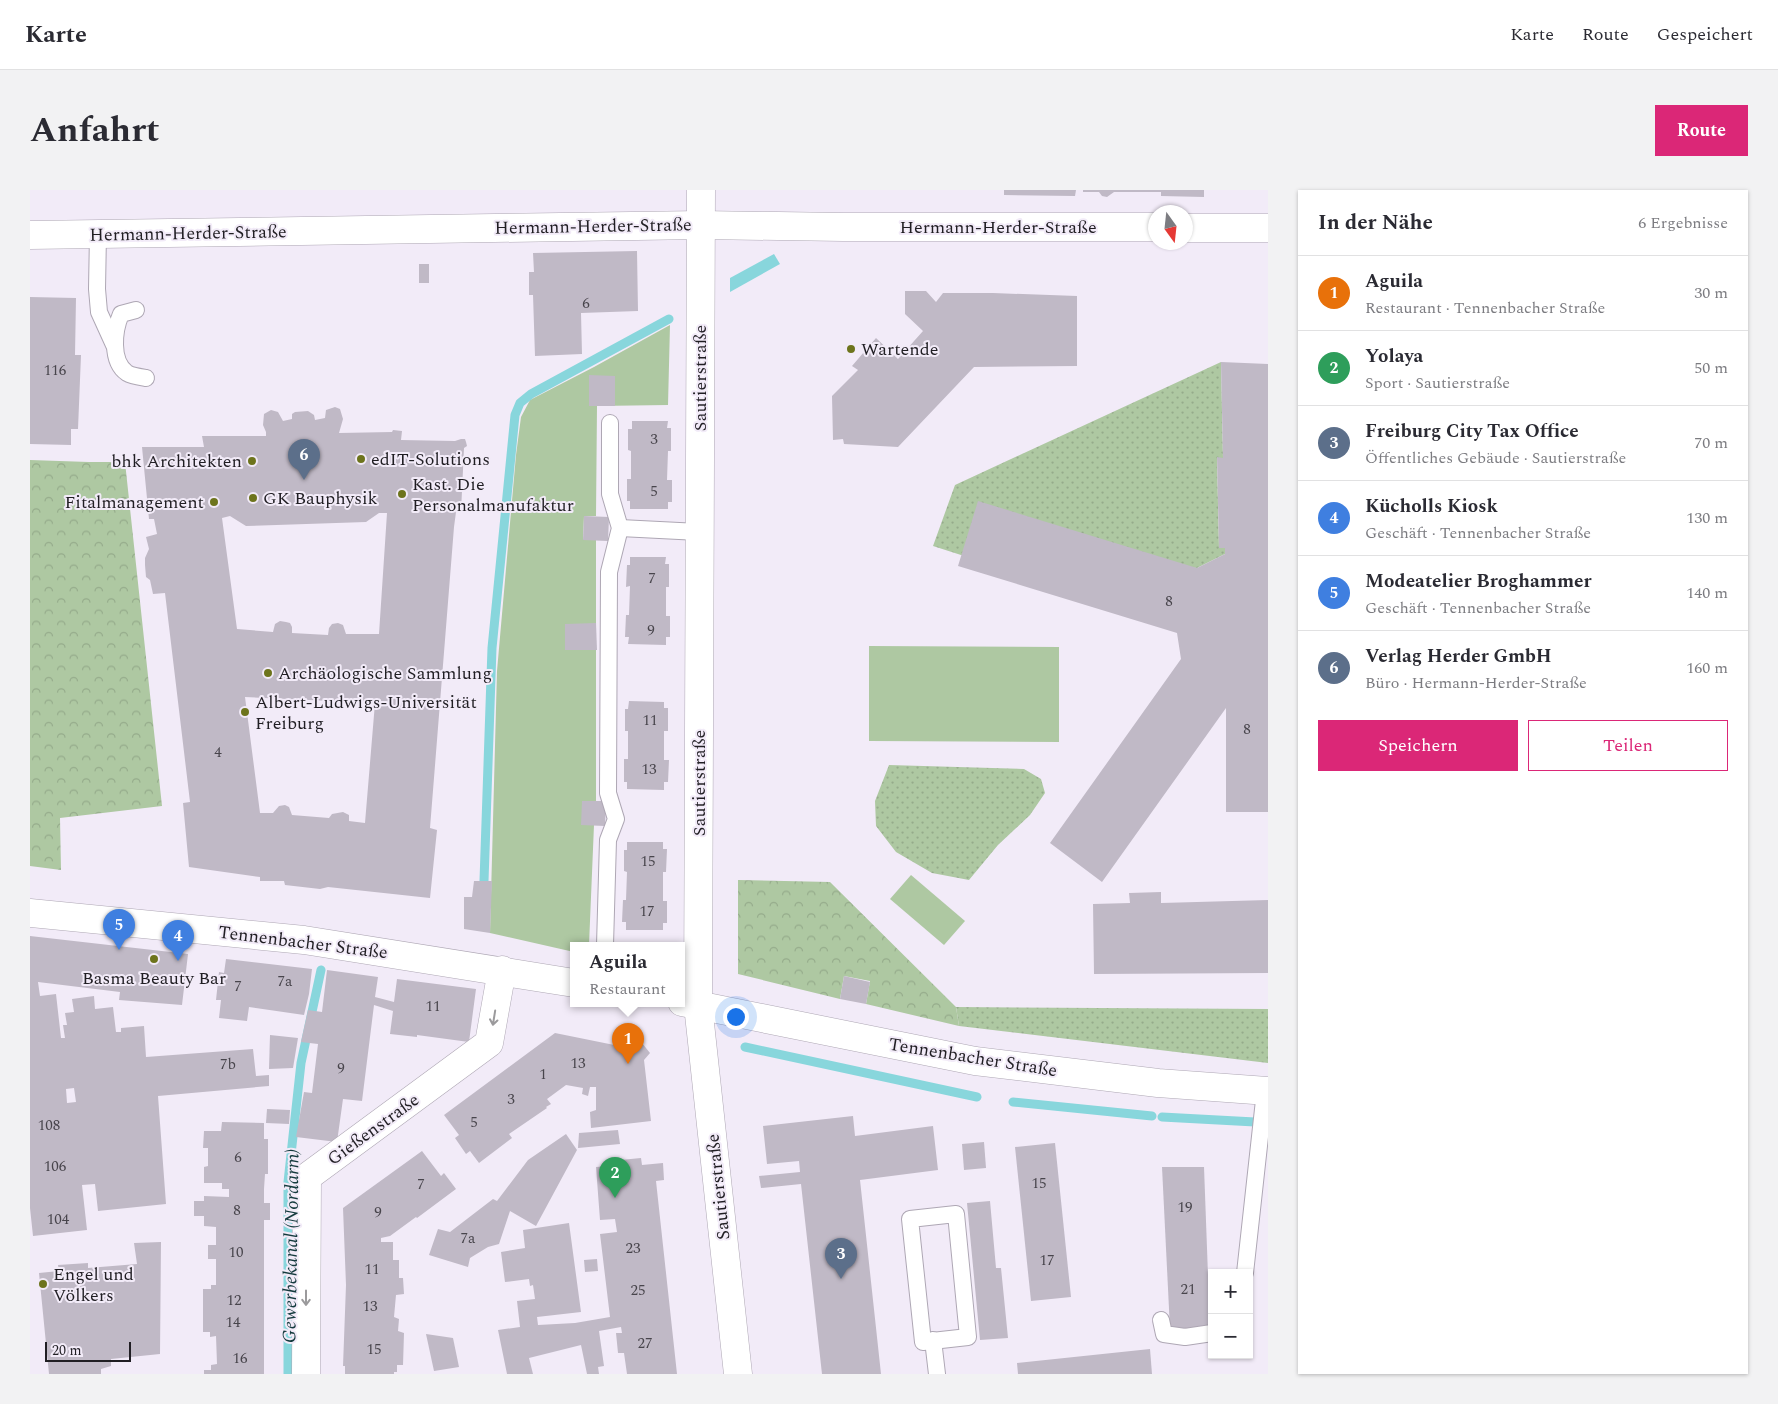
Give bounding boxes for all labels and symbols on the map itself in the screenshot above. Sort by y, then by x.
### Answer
north arrow [1148,205,1193,250]
street label: Hermann-Herder-Straße [494,211,692,242]
street label: Hermann-Herder-Straße [899,214,1097,241]
street label: Hermann-Herder-Straße [89,218,287,249]
house number: 6 [582,292,590,315]
street label: Sautierstraße [687,325,714,431]
place label: Wartende [861,336,939,363]
marker: Wartende [845,343,857,355]
house number: 116 [44,359,67,382]
house number: 3 [650,428,658,451]
pin: 6 [288,439,320,480]
place label: edIT-Solutions [371,446,490,473]
place label: bhk Architekten [111,448,242,475]
marker: edIT-Solutions [355,453,367,465]
marker: bhk Architekten [246,455,258,467]
place label: Kast. Die Personalmanufaktur [412,471,574,519]
house number: 5 [650,480,658,503]
place label: GK Bauphysik [263,485,378,512]
marker: Kast. Die Personalmanufaktur [396,488,408,500]
place label: Fitalmanagement [64,489,204,516]
marker: GK Bauphysik [247,492,259,504]
marker: Fitalmanagement [208,496,220,508]
house number: 7 [648,567,656,590]
house number: 8 [1165,590,1173,613]
house number: 9 [647,619,655,642]
place label: Archäologische Sammlung [278,660,492,687]
marker: Archäologische Sammlung [262,667,274,679]
place label: Albert-Ludwigs-Universität Freiburg [255,689,477,737]
marker: Albert-Ludwigs-Universität Freiburg [239,706,251,718]
house number: 11 [642,709,658,732]
house number: 8 [1243,718,1251,741]
street label: Sautierstraße [686,730,713,836]
house number: 4 [214,741,222,764]
house number: 13 [641,758,657,781]
house number: 15 [640,850,656,873]
house number: 17 [639,900,655,923]
pin: 5 [103,909,135,950]
street label: Tennenbacher Straße [217,919,389,966]
pin: 4 [162,920,194,961]
marker: Basma Beauty Bar [148,953,160,965]
place label: Basma Beauty Bar [82,965,226,992]
house number: 7a [278,970,293,993]
house number: 7 [234,975,242,998]
house number: 11 [425,995,441,1018]
your location [723,1004,749,1030]
one-way arrow [488,1010,498,1026]
pin: 1 [612,1023,644,1064]
street label: Tennenbacher Straße [887,1031,1059,1084]
house number: 13 [570,1052,586,1075]
house number: 7b [220,1053,236,1076]
house number: 9 [337,1057,345,1080]
house number: 1 [539,1063,547,1086]
street label: Gießenstraße [322,1087,425,1172]
house number: 3 [507,1088,515,1111]
house number: 5 [470,1111,478,1134]
house number: 108 [38,1114,60,1137]
street label: Sautierstraße [700,1133,737,1241]
house number: 6 [234,1146,242,1169]
water label: Gewerbekanal (Nordarm) [275,1149,308,1343]
house number: 106 [44,1155,67,1178]
pin: 2 [599,1157,631,1198]
house number: 15 [1031,1172,1047,1195]
house number: 7 [417,1173,425,1196]
house number: 19 [1177,1196,1193,1219]
house number: 8 [233,1199,241,1222]
house number: 9 [374,1201,382,1224]
house number: 104 [47,1208,70,1231]
house number: 7a [461,1227,476,1250]
house number: 23 [625,1237,641,1260]
pin: 3 [825,1238,857,1279]
house number: 10 [228,1241,244,1264]
house number: 17 [1039,1249,1055,1272]
house number: 11 [364,1258,380,1281]
place label: Engel und Völkers [53,1261,134,1309]
marker: Engel und Völkers [37,1278,49,1290]
house number: 21 [1180,1278,1196,1301]
house number: 25 [630,1279,646,1302]
house number: 12 [226,1289,242,1312]
one-way arrow [301,1290,311,1306]
house number: 13 [362,1295,378,1318]
house number: 14 [225,1311,241,1334]
house number: 27 [637,1332,653,1355]
house number: 15 [366,1338,382,1361]
scale bar [45,1339,131,1362]
house number: 16 [232,1347,248,1370]

